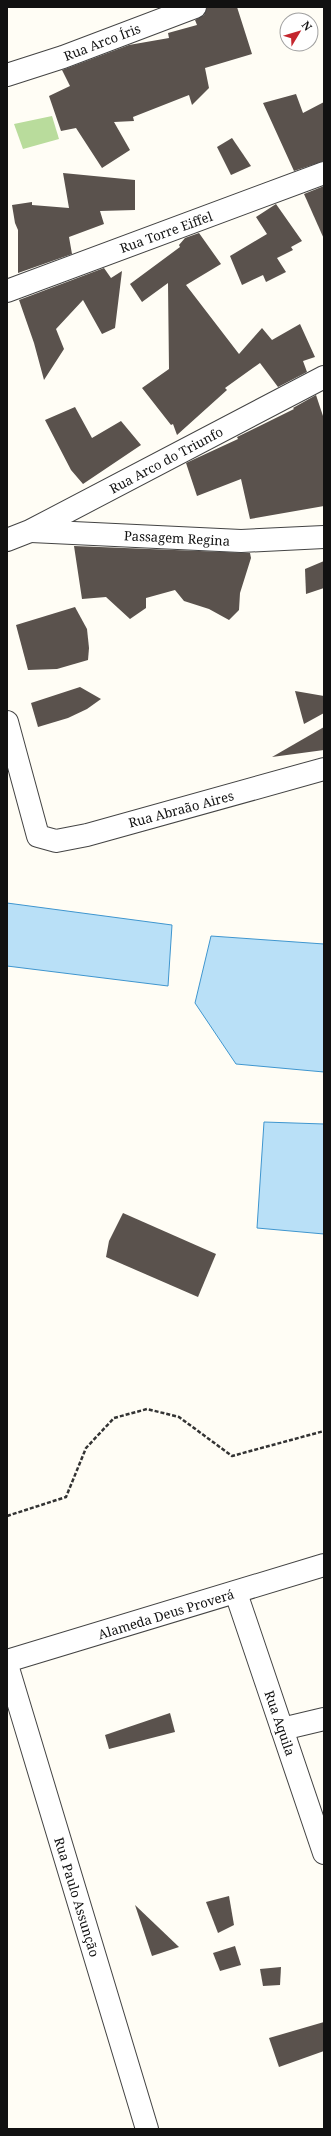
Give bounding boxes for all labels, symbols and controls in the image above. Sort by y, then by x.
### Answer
north arrow [279,12,319,52]
text: N [299,18,316,34]
street label: Rua Arco Íris [61,19,143,65]
street label: Rua Torre Eiffel [117,207,215,257]
street label: Rua Arco do Triunfo [106,422,226,498]
street label: Passagem Regina [124,526,230,550]
street label: Rua Abraão Aires [126,786,236,832]
street label: Alameda Deus Proverá [96,1585,236,1643]
street label: Rua Aquila [260,1688,300,1758]
street label: Rua Paulo Assunção [50,1835,104,1959]

